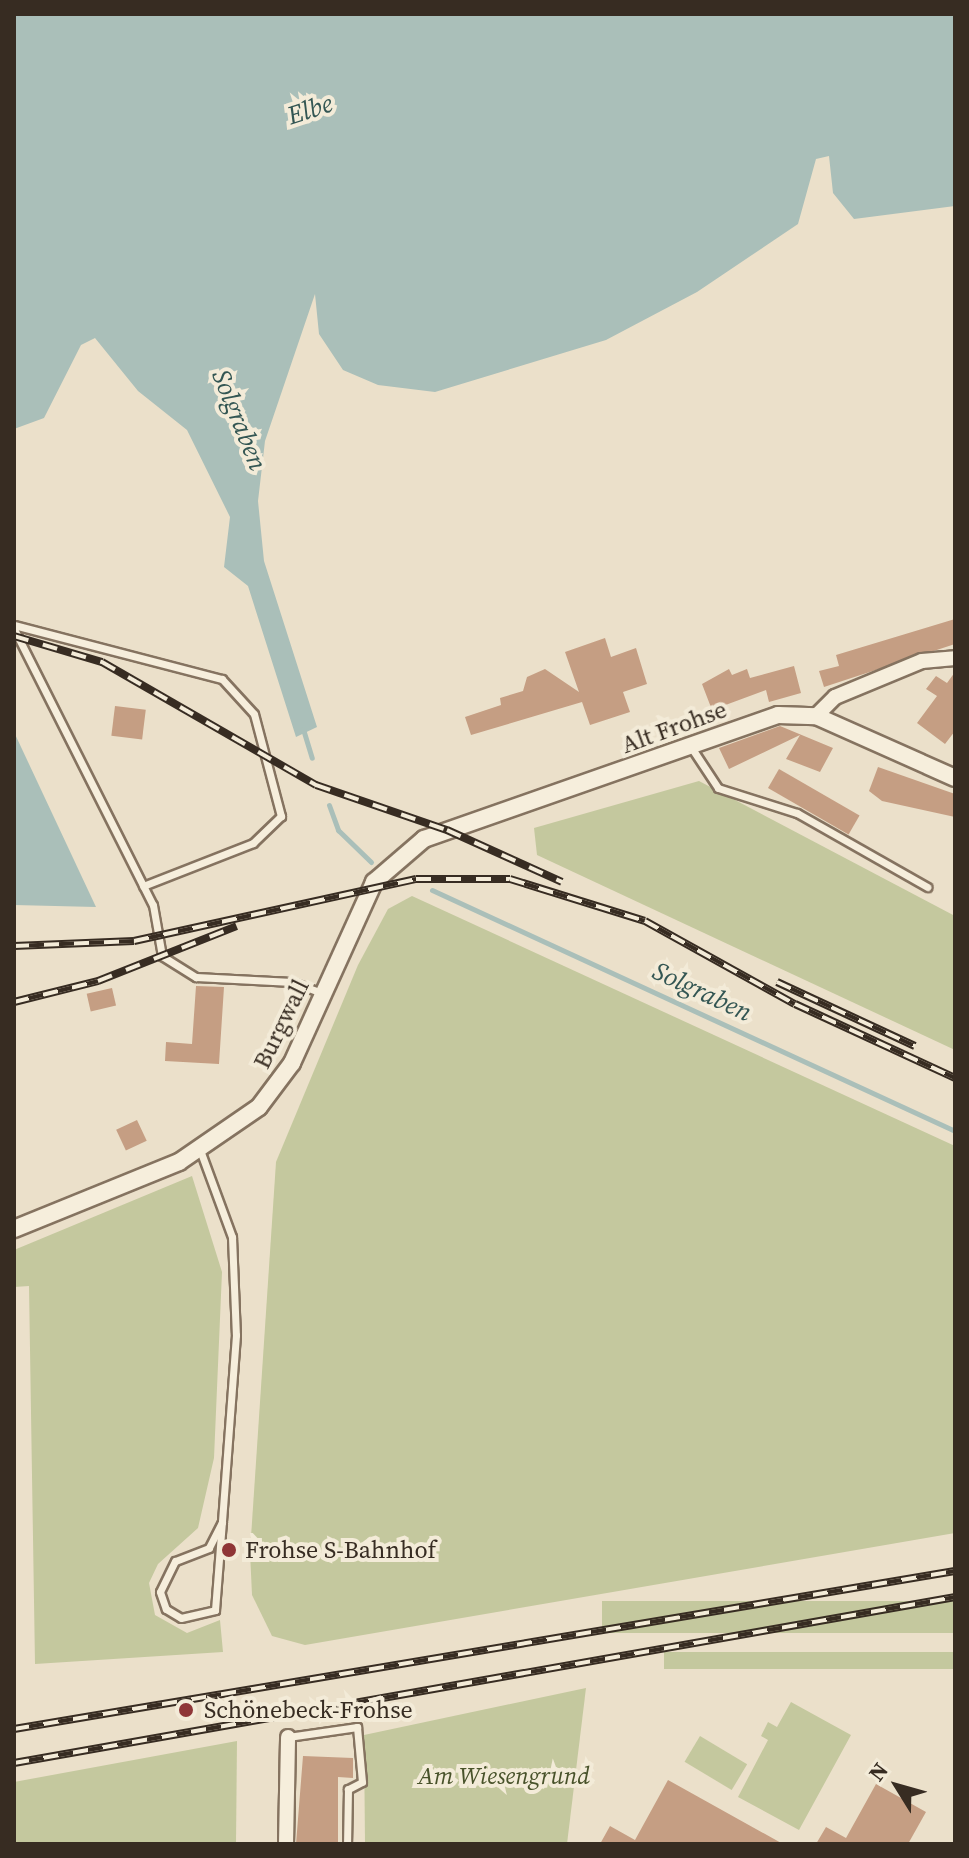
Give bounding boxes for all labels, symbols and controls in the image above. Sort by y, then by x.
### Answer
water label: Elbe [283,88,337,132]
water label: Solgraben [205,365,273,475]
street label: Alt Frohse [617,695,731,759]
water label: Solgraben [648,956,756,1028]
street label: Burgwall [247,975,315,1073]
place label: Frohse S-Bahnhof [245,1536,436,1564]
marker: Frohse S-Bahnhof [220,1541,238,1559]
place label: Schönebeck-Frohse [204,1696,413,1724]
marker: Schönebeck-Frohse [175,1699,197,1721]
north arrow [857,1746,937,1826]
text: N [861,1756,895,1787]
park label: Am Wiesengrund [418,1762,590,1790]

